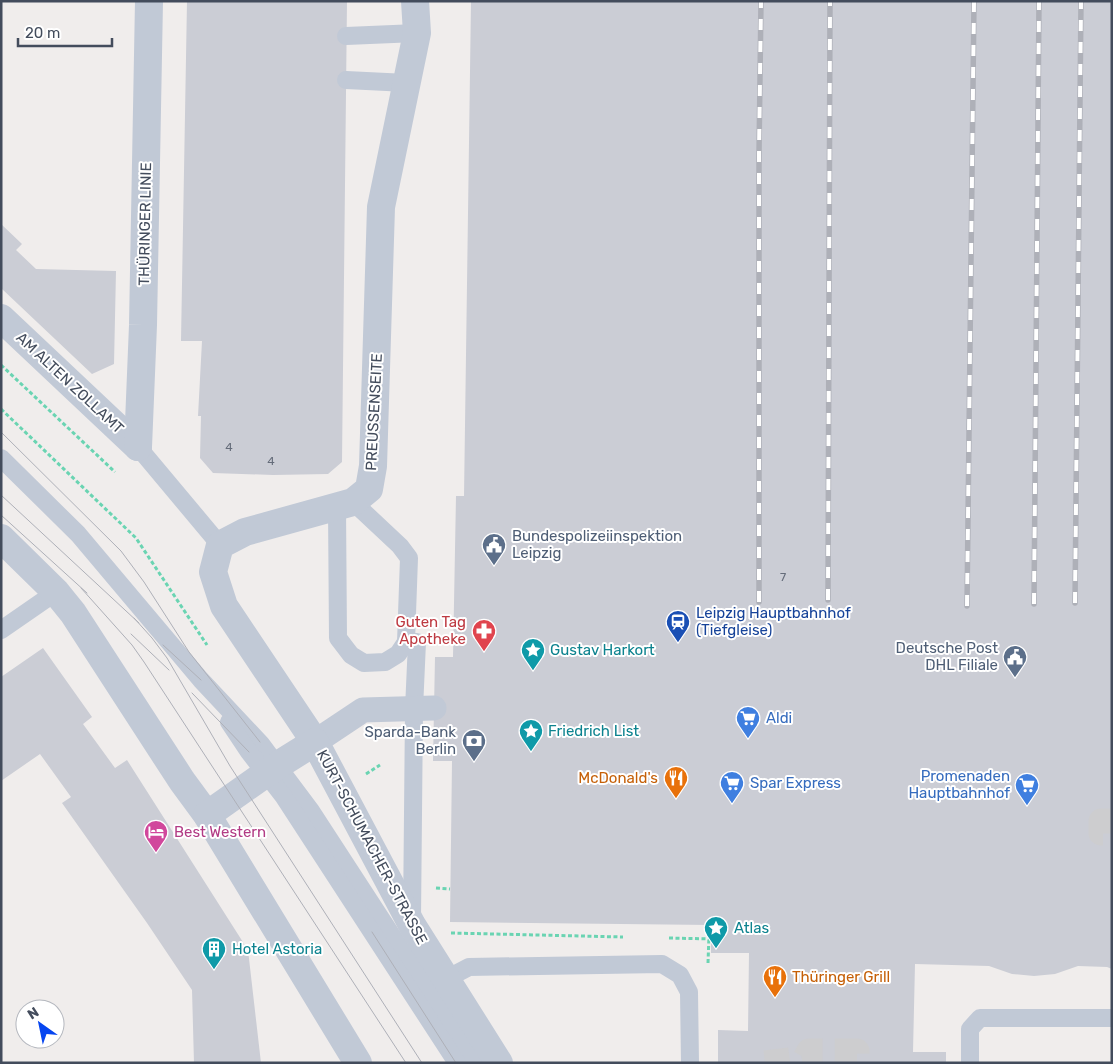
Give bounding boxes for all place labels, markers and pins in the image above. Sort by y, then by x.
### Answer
place label: Bundespolizeiinspektion Leipzig [512,527,682,562]
public building icon: Bundespolizeiinspektion Leipzig [481,532,507,566]
place label: Leipzig Hauptbahnhof (Tiefgleise) [696,604,851,639]
station icon: Leipzig Hauptbahnhof (Tiefgleise) [665,609,691,643]
place label: Guten Tag Apotheke [396,613,466,648]
pharmacy icon: Guten Tag Apotheke [471,618,497,652]
place icon: Gustav Harkort [520,637,546,671]
place label: Deutsche Post DHL Filiale [896,639,998,674]
place label: Gustav Harkort [550,641,655,659]
public building icon: Deutsche Post DHL Filiale [1002,644,1028,678]
supermarket icon: Aldi [735,705,761,739]
place label: Aldi [766,709,792,727]
place icon: Friedrich List [518,718,544,752]
place label: Friedrich List [548,722,639,740]
place label: Sparda-Bank Berlin [364,723,456,758]
bank icon: Sparda-Bank Berlin [461,728,487,762]
restaurant icon: McDonald's [663,765,689,799]
place label: Promenaden Hauptbahnhof [908,767,1010,802]
place label: McDonald's [578,769,658,787]
supermarket icon: Spar Express [719,770,745,804]
supermarket icon: Promenaden Hauptbahnhof [1014,772,1040,806]
place label: Spar Express [750,774,841,792]
hotel icon: Best Western [143,819,169,853]
place label: Best Western [174,823,266,841]
place icon: Atlas [703,915,729,949]
place label: Atlas [734,919,769,937]
building icon: Hotel Astoria [201,936,227,970]
place label: Hotel Astoria [232,940,322,958]
restaurant icon: Thüringer Grill [762,964,788,998]
place label: Thüringer Grill [792,968,890,986]

